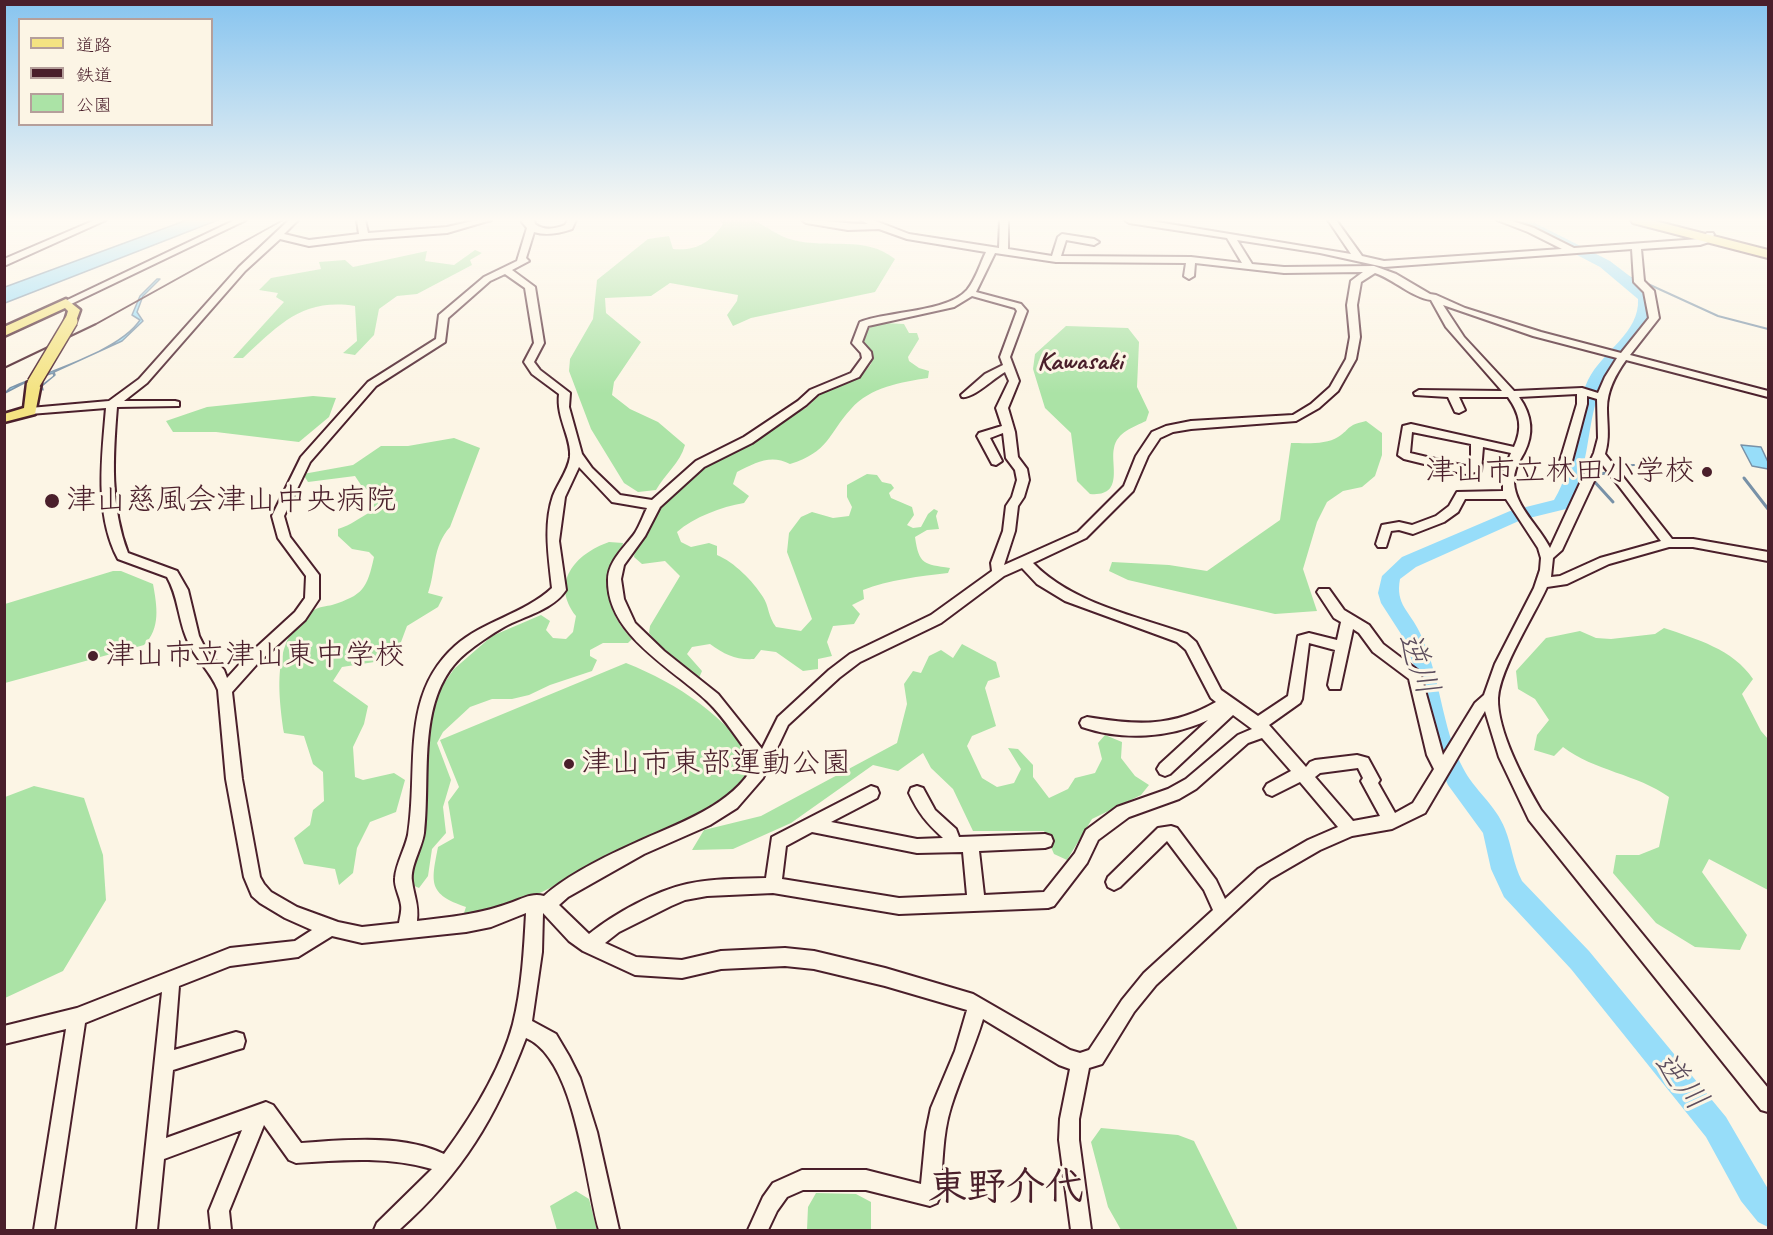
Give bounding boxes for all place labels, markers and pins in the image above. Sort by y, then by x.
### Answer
place label: 津山市立林田小学校 [1425,454,1695,490]
marker: 津山市立林田小学校 [1700,465,1714,479]
place label: 津山慈風会津山中央病院 [66,483,396,519]
marker: 津山慈風会津山中央病院 [43,492,61,510]
place label: 津山市立津山東中学校 [105,638,405,674]
marker: 津山市立津山東中学校 [86,649,100,663]
place label: 津山市東部運動公園 [581,746,851,782]
marker: 津山市東部運動公園 [562,757,576,771]

